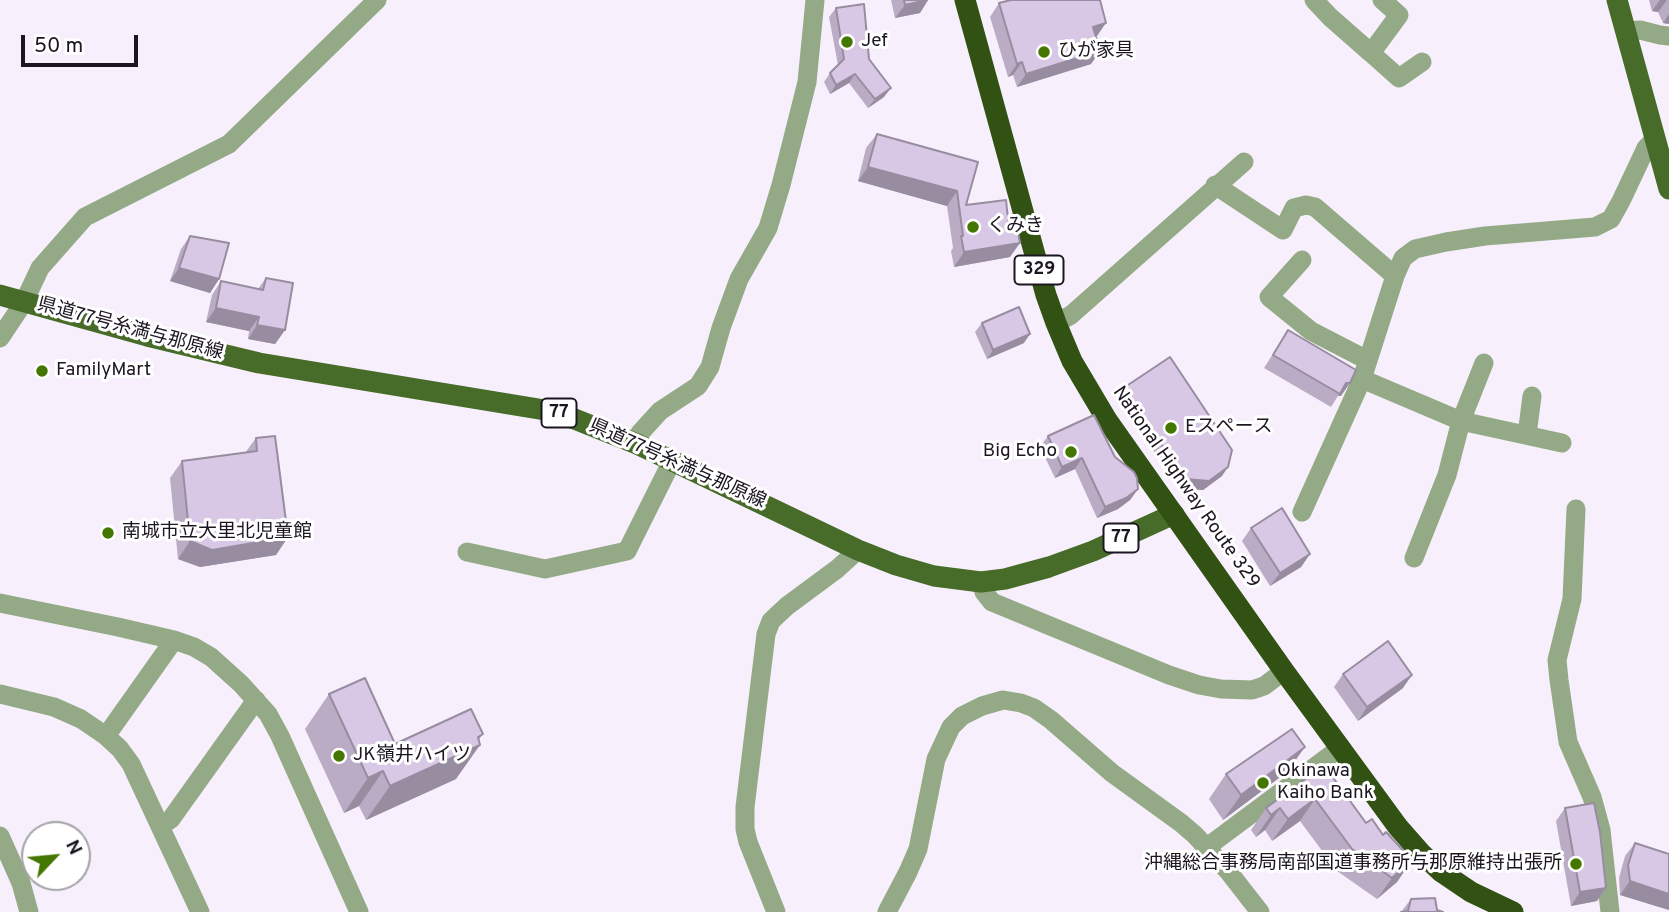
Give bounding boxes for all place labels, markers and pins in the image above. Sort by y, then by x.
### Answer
place label: Jef [861,31,888,53]
marker: Jef [839,34,855,50]
place label: ひが家具 [1058,41,1134,63]
marker: ひが家具 [1036,44,1052,60]
place label: くみき [987,216,1044,238]
marker: くみき [965,219,981,235]
place label: FamilyMart [56,360,151,382]
marker: FamilyMart [34,363,50,379]
place label: Eスペース [1185,417,1272,439]
marker: Eスペース [1163,420,1179,436]
place label: Big Echo [983,441,1057,463]
marker: Big Echo [1063,444,1079,460]
place label: 南城市立大里北児童館 [122,522,312,544]
marker: 南城市立大里北児童館 [100,525,116,541]
place label: JK嶺井ハイツ [353,745,471,767]
marker: JK嶺井ハイツ [331,748,347,764]
place label: Okinawa Kaiho Bank [1277,761,1374,805]
marker: Okinawa Kaiho Bank [1255,775,1271,791]
place label: 沖縄総合事務局南部国道事務所与那原維持出張所 [1144,853,1562,875]
marker: 沖縄総合事務局南部国道事務所与那原維持出張所 [1568,856,1584,872]

